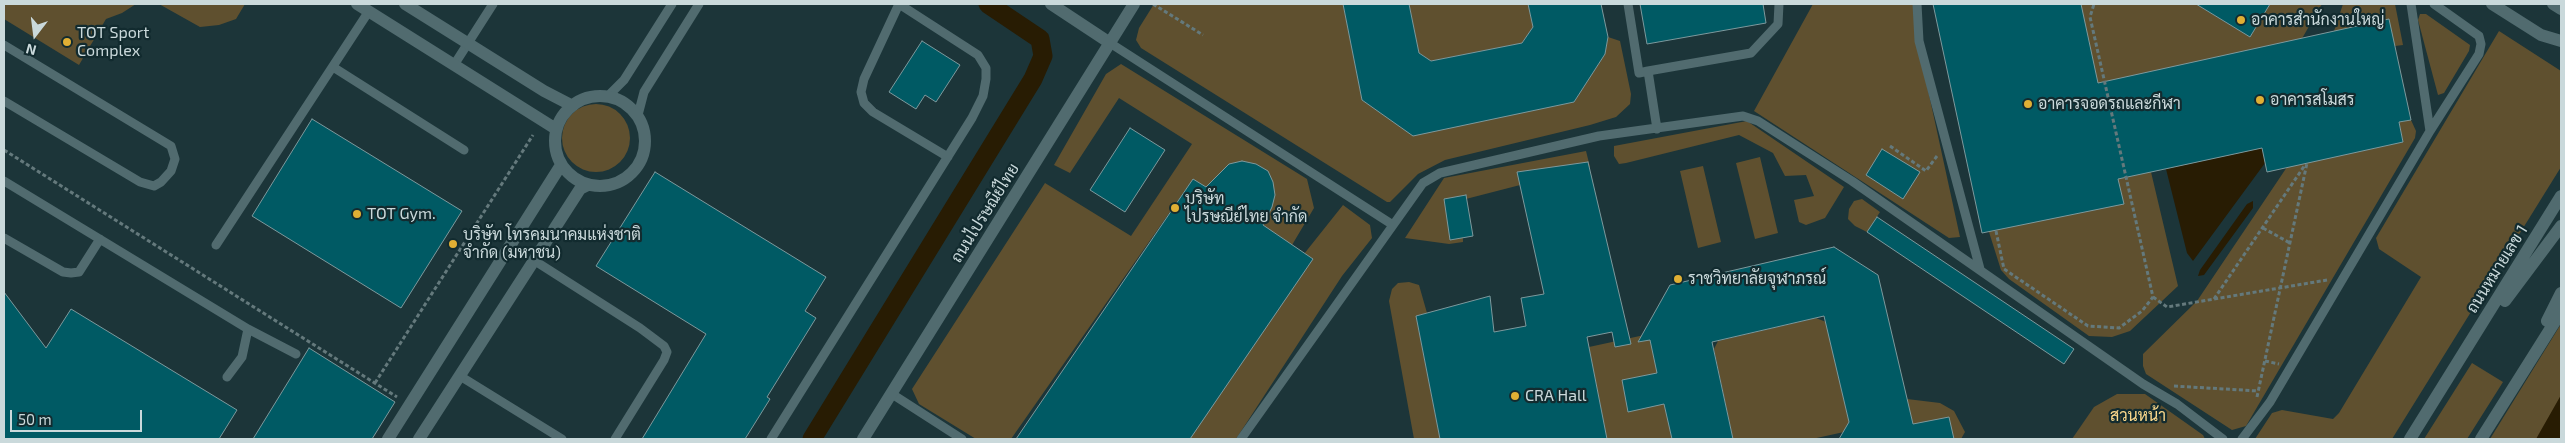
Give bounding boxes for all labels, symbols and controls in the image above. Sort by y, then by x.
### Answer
north arrow [10,10,60,60]
place label: อาคารสำนักงานใหญ่ [2251,10,2384,30]
marker: อาคารสำนักงานใหญ่ [2235,14,2247,26]
place label: TOT Sport Complex [77,23,149,61]
marker: TOT Sport Complex [61,36,73,48]
text: N [24,40,38,59]
place label: อาคารสโมสร [2270,90,2354,110]
place label: อาคารจอดรถและกีฬา [2038,94,2181,114]
marker: อาคารสโมสร [2254,94,2266,106]
marker: อาคารจอดรถและกีฬา [2022,98,2034,110]
street label: ถนนไปรษณีย์ไทย [947,160,1023,266]
place label: บริษัท ไปรษณีย์ไทย จำกัด [1185,189,1308,227]
marker: บริษัท ไปรษณีย์ไทย จำกัด [1169,202,1181,214]
place label: TOT Gym. [367,204,436,224]
marker: TOT Gym. [351,208,363,220]
street label: ถนนหมายเลข 1 [2462,221,2532,317]
place label: บริษัท โทรคมนาคมแห่งชาติ จำกัด (มหาชน) [463,225,641,263]
marker: บริษัท โทรคมนาคมแห่งชาติ จำกัด (มหาชน) [447,238,459,250]
place label: ราชวิทยาลัยจุฬาภรณ์ [1688,269,1826,289]
marker: ราชวิทยาลัยจุฬาภรณ์ [1672,273,1684,285]
place label: CRA Hall [1525,386,1587,406]
marker: CRA Hall [1509,390,1521,402]
scale bar [12,400,145,432]
park label: สวนหน้า [2110,406,2166,426]
text: 50 m [18,410,52,428]

